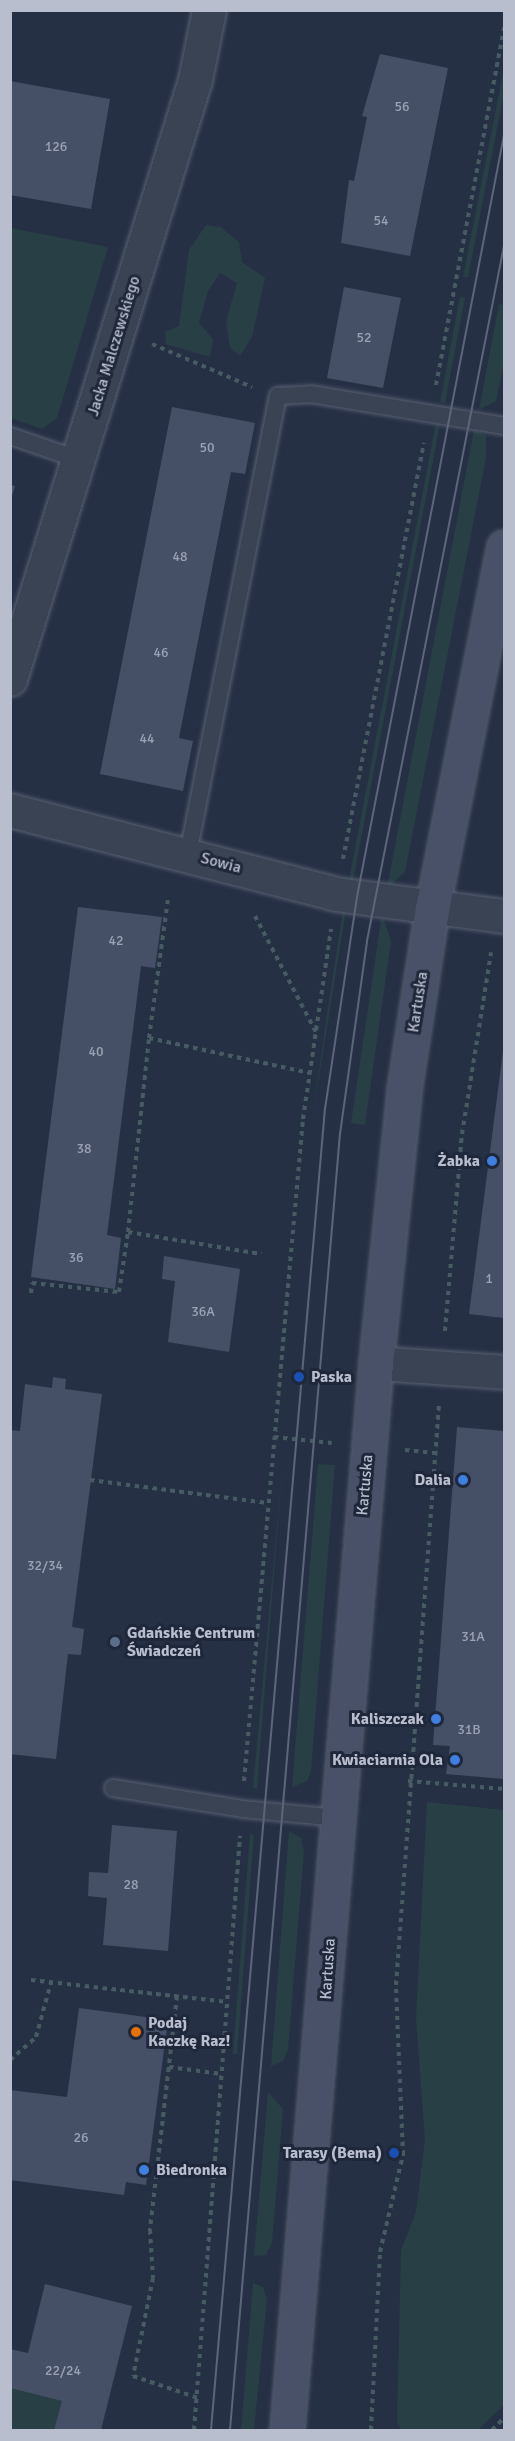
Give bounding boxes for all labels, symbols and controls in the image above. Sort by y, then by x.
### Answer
house number: 56 [394,99,410,115]
house number: 126 [45,139,67,155]
house number: 54 [373,213,389,229]
street label: Jacka Malczewskiego [84,274,144,418]
house number: 52 [356,330,372,346]
house number: 50 [199,440,215,456]
house number: 48 [172,549,188,565]
house number: 46 [153,645,169,661]
house number: 44 [139,731,155,747]
street label: Sowia [199,848,243,878]
house number: 42 [108,933,124,949]
street label: Kartuska [404,970,432,1034]
house number: 40 [88,1044,104,1060]
house number: 38 [76,1141,92,1157]
place label: Żabka [438,1151,480,1171]
marker: Żabka [485,1154,499,1168]
house number: 36 [68,1250,84,1266]
house number: 1 [485,1271,493,1287]
house number: 36A [191,1304,215,1320]
place label: Paska [311,1367,352,1387]
marker: Paska [292,1370,306,1384]
street label: Kartuska [353,1454,377,1516]
place label: Dalia [415,1470,451,1490]
marker: Dalia [456,1473,470,1487]
house number: 32/34 [27,1558,63,1574]
place label: Gdańskie Centrum Świadczeń [127,1623,255,1661]
house number: 31A [461,1629,485,1645]
marker: Gdańskie Centrum Świadczeń [108,1635,122,1649]
place label: Kaliszczak [351,1709,424,1729]
marker: Kaliszczak [429,1712,443,1726]
house number: 31B [457,1722,481,1738]
place label: Kwiaciarnia Ola [332,1750,443,1770]
marker: Kwiaciarnia Ola [448,1753,462,1767]
house number: 28 [123,1877,139,1893]
street label: Kartuska [316,1938,340,2000]
place label: Podaj Kaczkę Raz! [148,2013,230,2051]
marker: Podaj Kaczkę Raz! [129,2025,143,2039]
house number: 26 [73,2130,89,2146]
place label: Tarasy (Bema) [283,2143,382,2163]
marker: Tarasy (Bema) [387,2146,401,2160]
place label: Biedronka [156,2160,227,2180]
marker: Biedronka [137,2163,151,2177]
house number: 22/24 [45,2363,81,2379]

